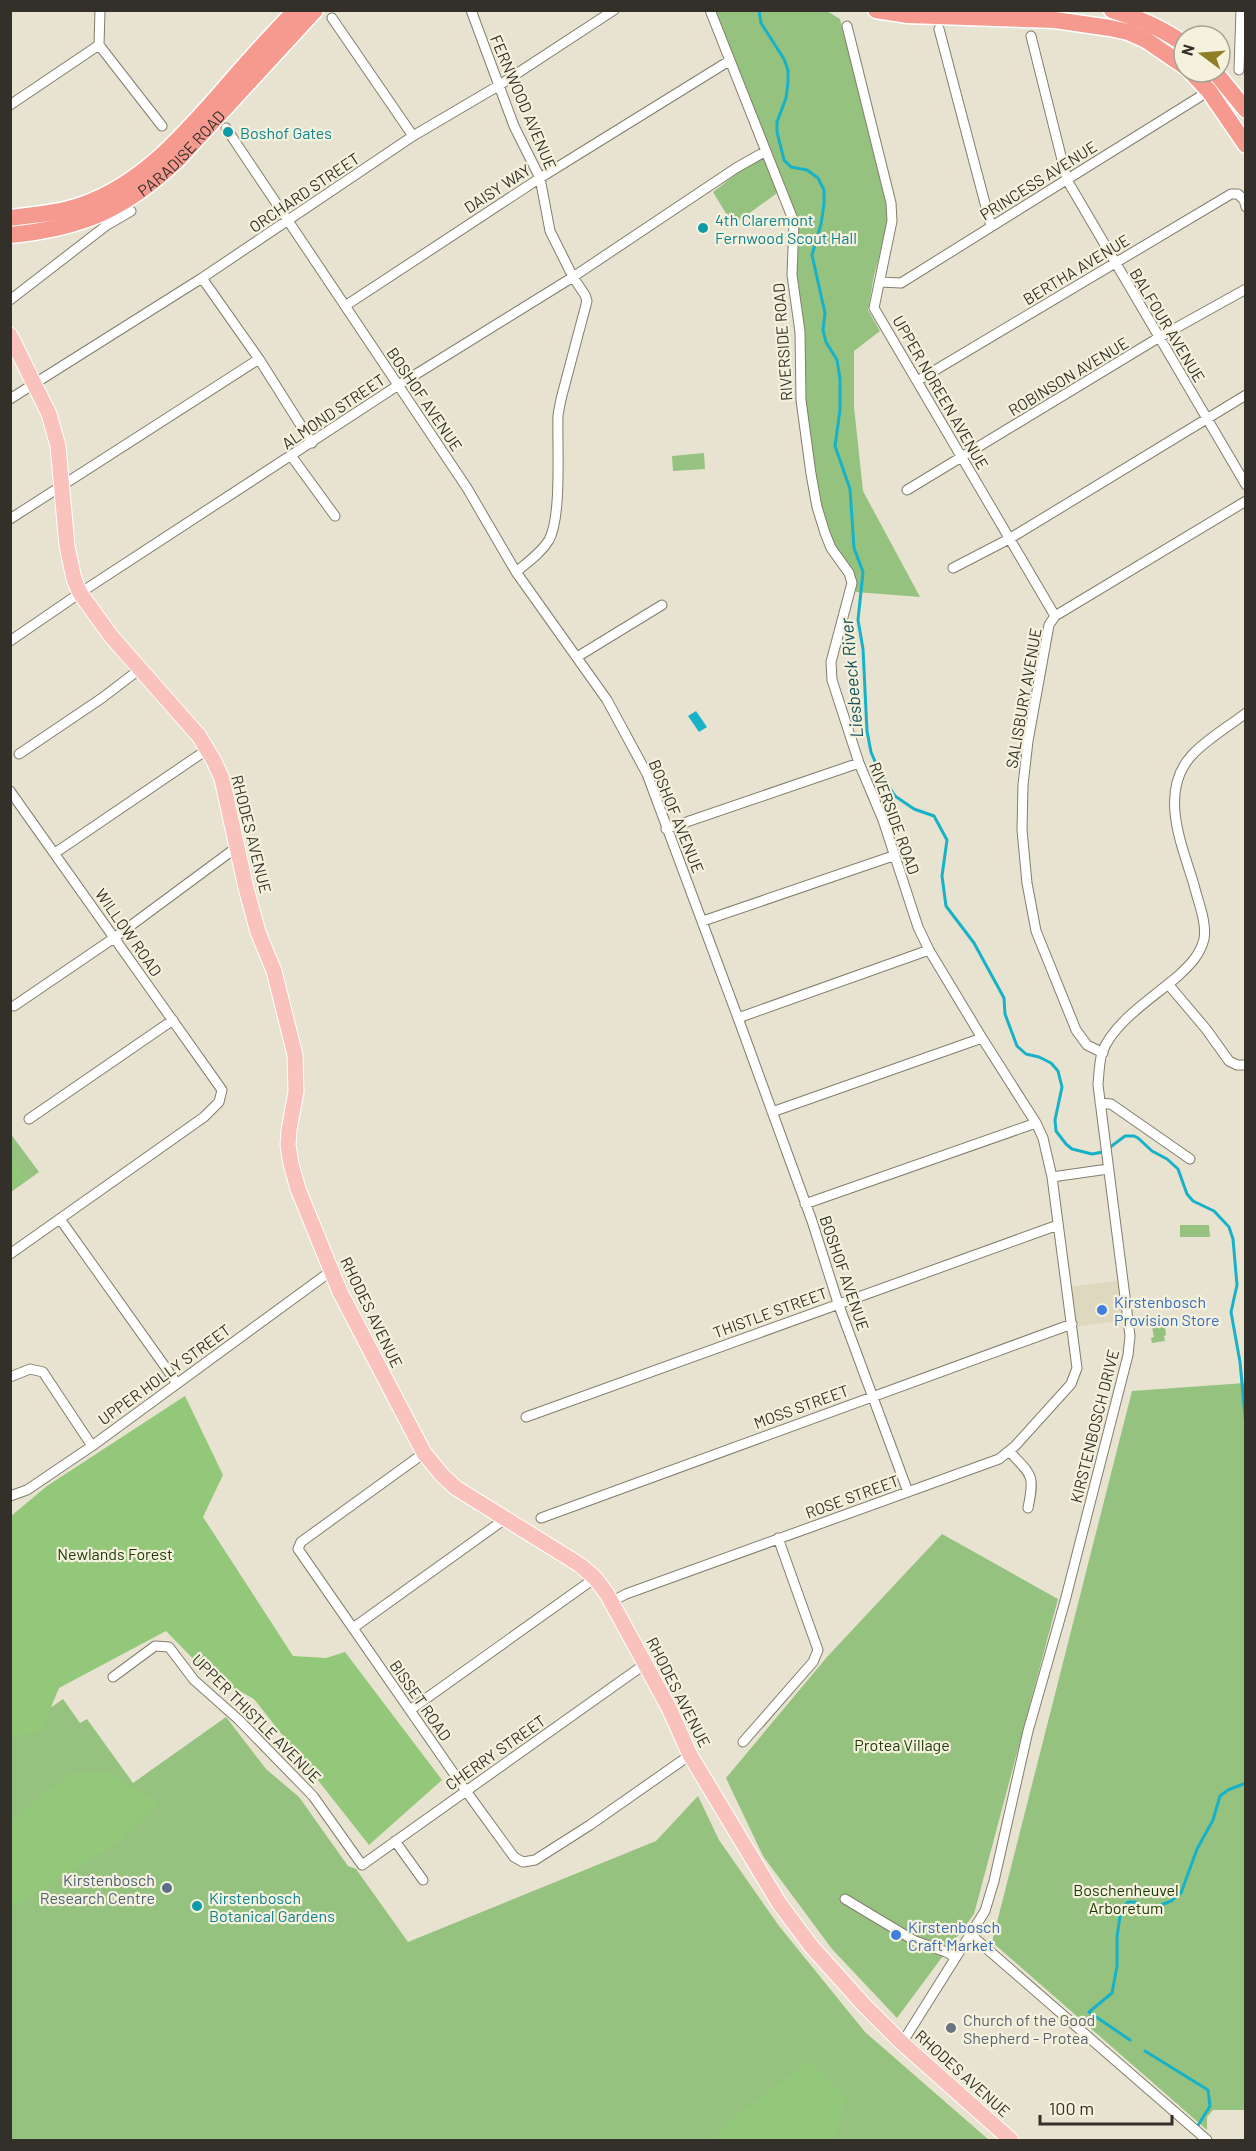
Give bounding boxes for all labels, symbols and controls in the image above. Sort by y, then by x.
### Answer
north arrow [1172,24,1232,84]
street label: FERNWOOD AVENUE [487,32,561,172]
text: N [1177,42,1198,57]
street label: PARADISE ROAD [133,106,228,199]
place label: Boshof Gates [240,123,332,142]
marker: Boshof Gates [221,125,235,139]
street label: PRINCESS AVENUE [976,136,1100,224]
street label: ORCHARD STREET [245,148,363,236]
street label: DAISY WAY [460,160,534,216]
place label: 4th Claremont Fernwood Scout Hall [715,210,857,247]
marker: 4th Claremont Fernwood Scout Hall [696,221,710,235]
street label: BERTHA AVENUE [1019,230,1133,308]
street label: BALFOUR AVENUE [1127,265,1209,385]
street label: RIVERSIDE ROAD [768,282,796,402]
street label: UPPER NOREEN AVENUE [889,312,993,472]
street label: ROBINSON AVENUE [1004,333,1132,419]
street label: BOSHOF AVENUE [383,344,467,454]
street label: ALMOND STREET [278,370,388,452]
water label: Liesbeeck River [835,617,867,739]
street label: SALISBURY AVENUE [1001,626,1045,770]
street label: BOSHOF AVENUE [646,756,708,876]
street label: RIVERSIDE ROAD [866,759,924,877]
street label: RHODES AVENUE [228,773,276,895]
street label: WILLOW ROAD [92,884,166,980]
street label: BOSHOF AVENUE [816,1213,874,1333]
street label: RHODES AVENUE [337,1253,407,1371]
street label: THISTLE STREET [710,1283,830,1341]
place label: Kirstenbosch Provision Store [1114,1292,1220,1329]
marker: Kirstenbosch Provision Store [1095,1303,1109,1317]
street label: UPPER HOLLY STREET [94,1320,234,1428]
street label: KIRSTENBOSCH DRIVE [1066,1347,1122,1505]
street label: MOSS STREET [751,1380,851,1432]
street label: ROSE STREET [803,1470,901,1522]
park label: Newlands Forest [57,1544,173,1563]
street label: RHODES AVENUE [643,1634,715,1750]
street label: UPPER THISTLE AVENUE [189,1650,325,1786]
street label: BISSET ROAD [386,1656,456,1744]
street label: CHERRY STREET [441,1710,549,1794]
park label: Protea Village [854,1735,950,1754]
place label: Kirstenbosch Research Centre [40,1870,155,1907]
park label: Boschenheuvel Arboretum [1073,1880,1179,1917]
marker: Kirstenbosch Research Centre [160,1881,174,1895]
place label: Kirstenbosch Botanical Gardens [209,1888,335,1925]
marker: Kirstenbosch Botanical Gardens [190,1899,204,1913]
place label: Kirstenbosch Craft Market [908,1917,1000,1954]
marker: Kirstenbosch Craft Market [889,1928,903,1942]
place label: Church of the Good Shepherd - Protea [963,2010,1095,2047]
marker: Church of the Good Shepherd - Protea [944,2021,958,2035]
street label: RHODES AVENUE [912,2025,1014,2121]
scale bar [1040,2088,1172,2126]
text: 100 m [1049,2097,1094,2119]

